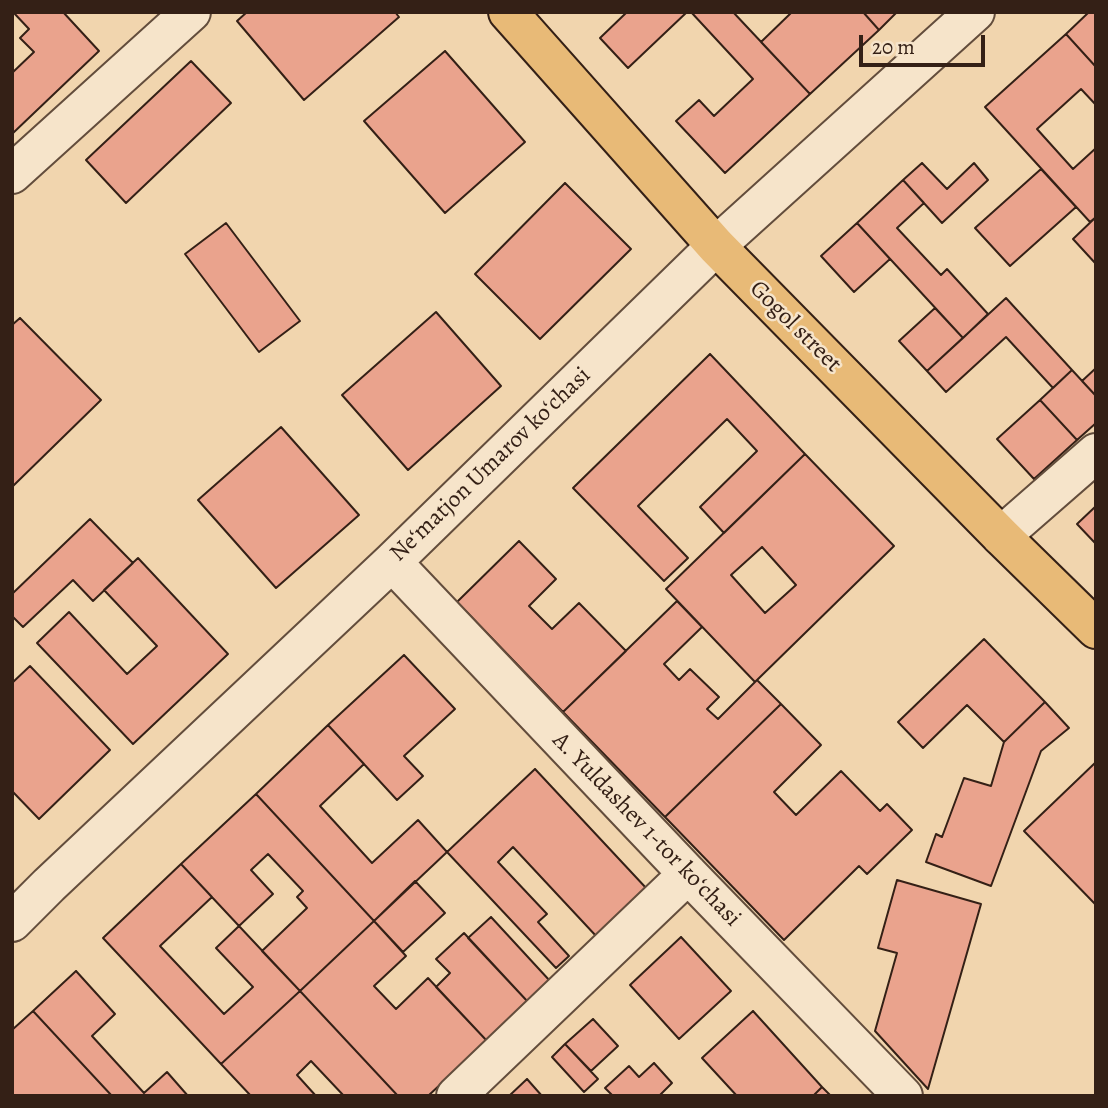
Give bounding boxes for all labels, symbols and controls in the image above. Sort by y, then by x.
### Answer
scale bar [863,21,989,65]
text: 20 m [872,33,915,61]
street label: Gogol street [743,275,847,379]
street label: Neʻmatjon Umarov koʻchasi [385,362,597,568]
street label: A. Yuldashev 1-tor koʻchasi [546,727,746,933]

